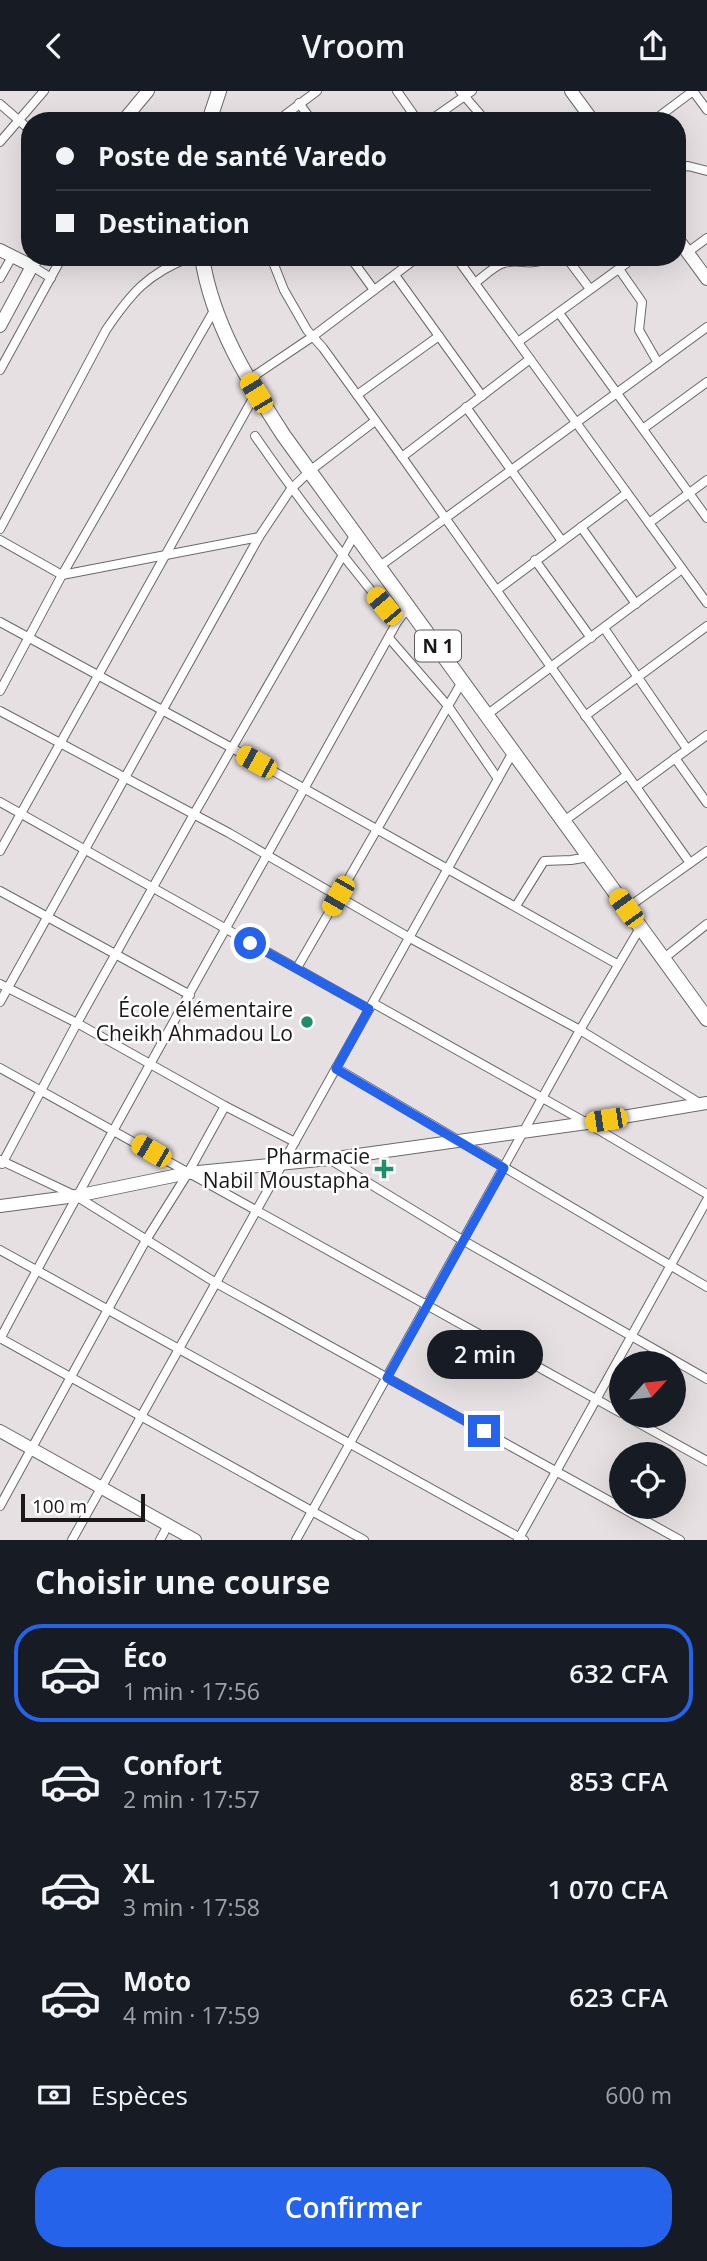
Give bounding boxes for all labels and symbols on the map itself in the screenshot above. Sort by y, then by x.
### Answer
car [237,370,276,416]
car [363,583,406,629]
road number: N 1 [415,631,461,661]
car [233,743,280,781]
car [319,873,358,919]
car [606,885,647,931]
route start [234,927,266,959]
place label: École élémentaire Cheikh Ahmadou Lo [96,995,293,1047]
marker: École élémentaire Cheikh Ahmadou Lo [299,1014,315,1030]
car [584,1106,629,1134]
car [128,1131,175,1171]
place label: Pharmacie Nabil Moustapha [203,1142,370,1194]
marker: Pharmacie Nabil Moustapha [376,1161,392,1177]
callout: 2 min [426,1329,542,1379]
north arrow [609,1351,686,1428]
route end [468,1415,500,1447]
scale bar [21,1491,145,1523]

